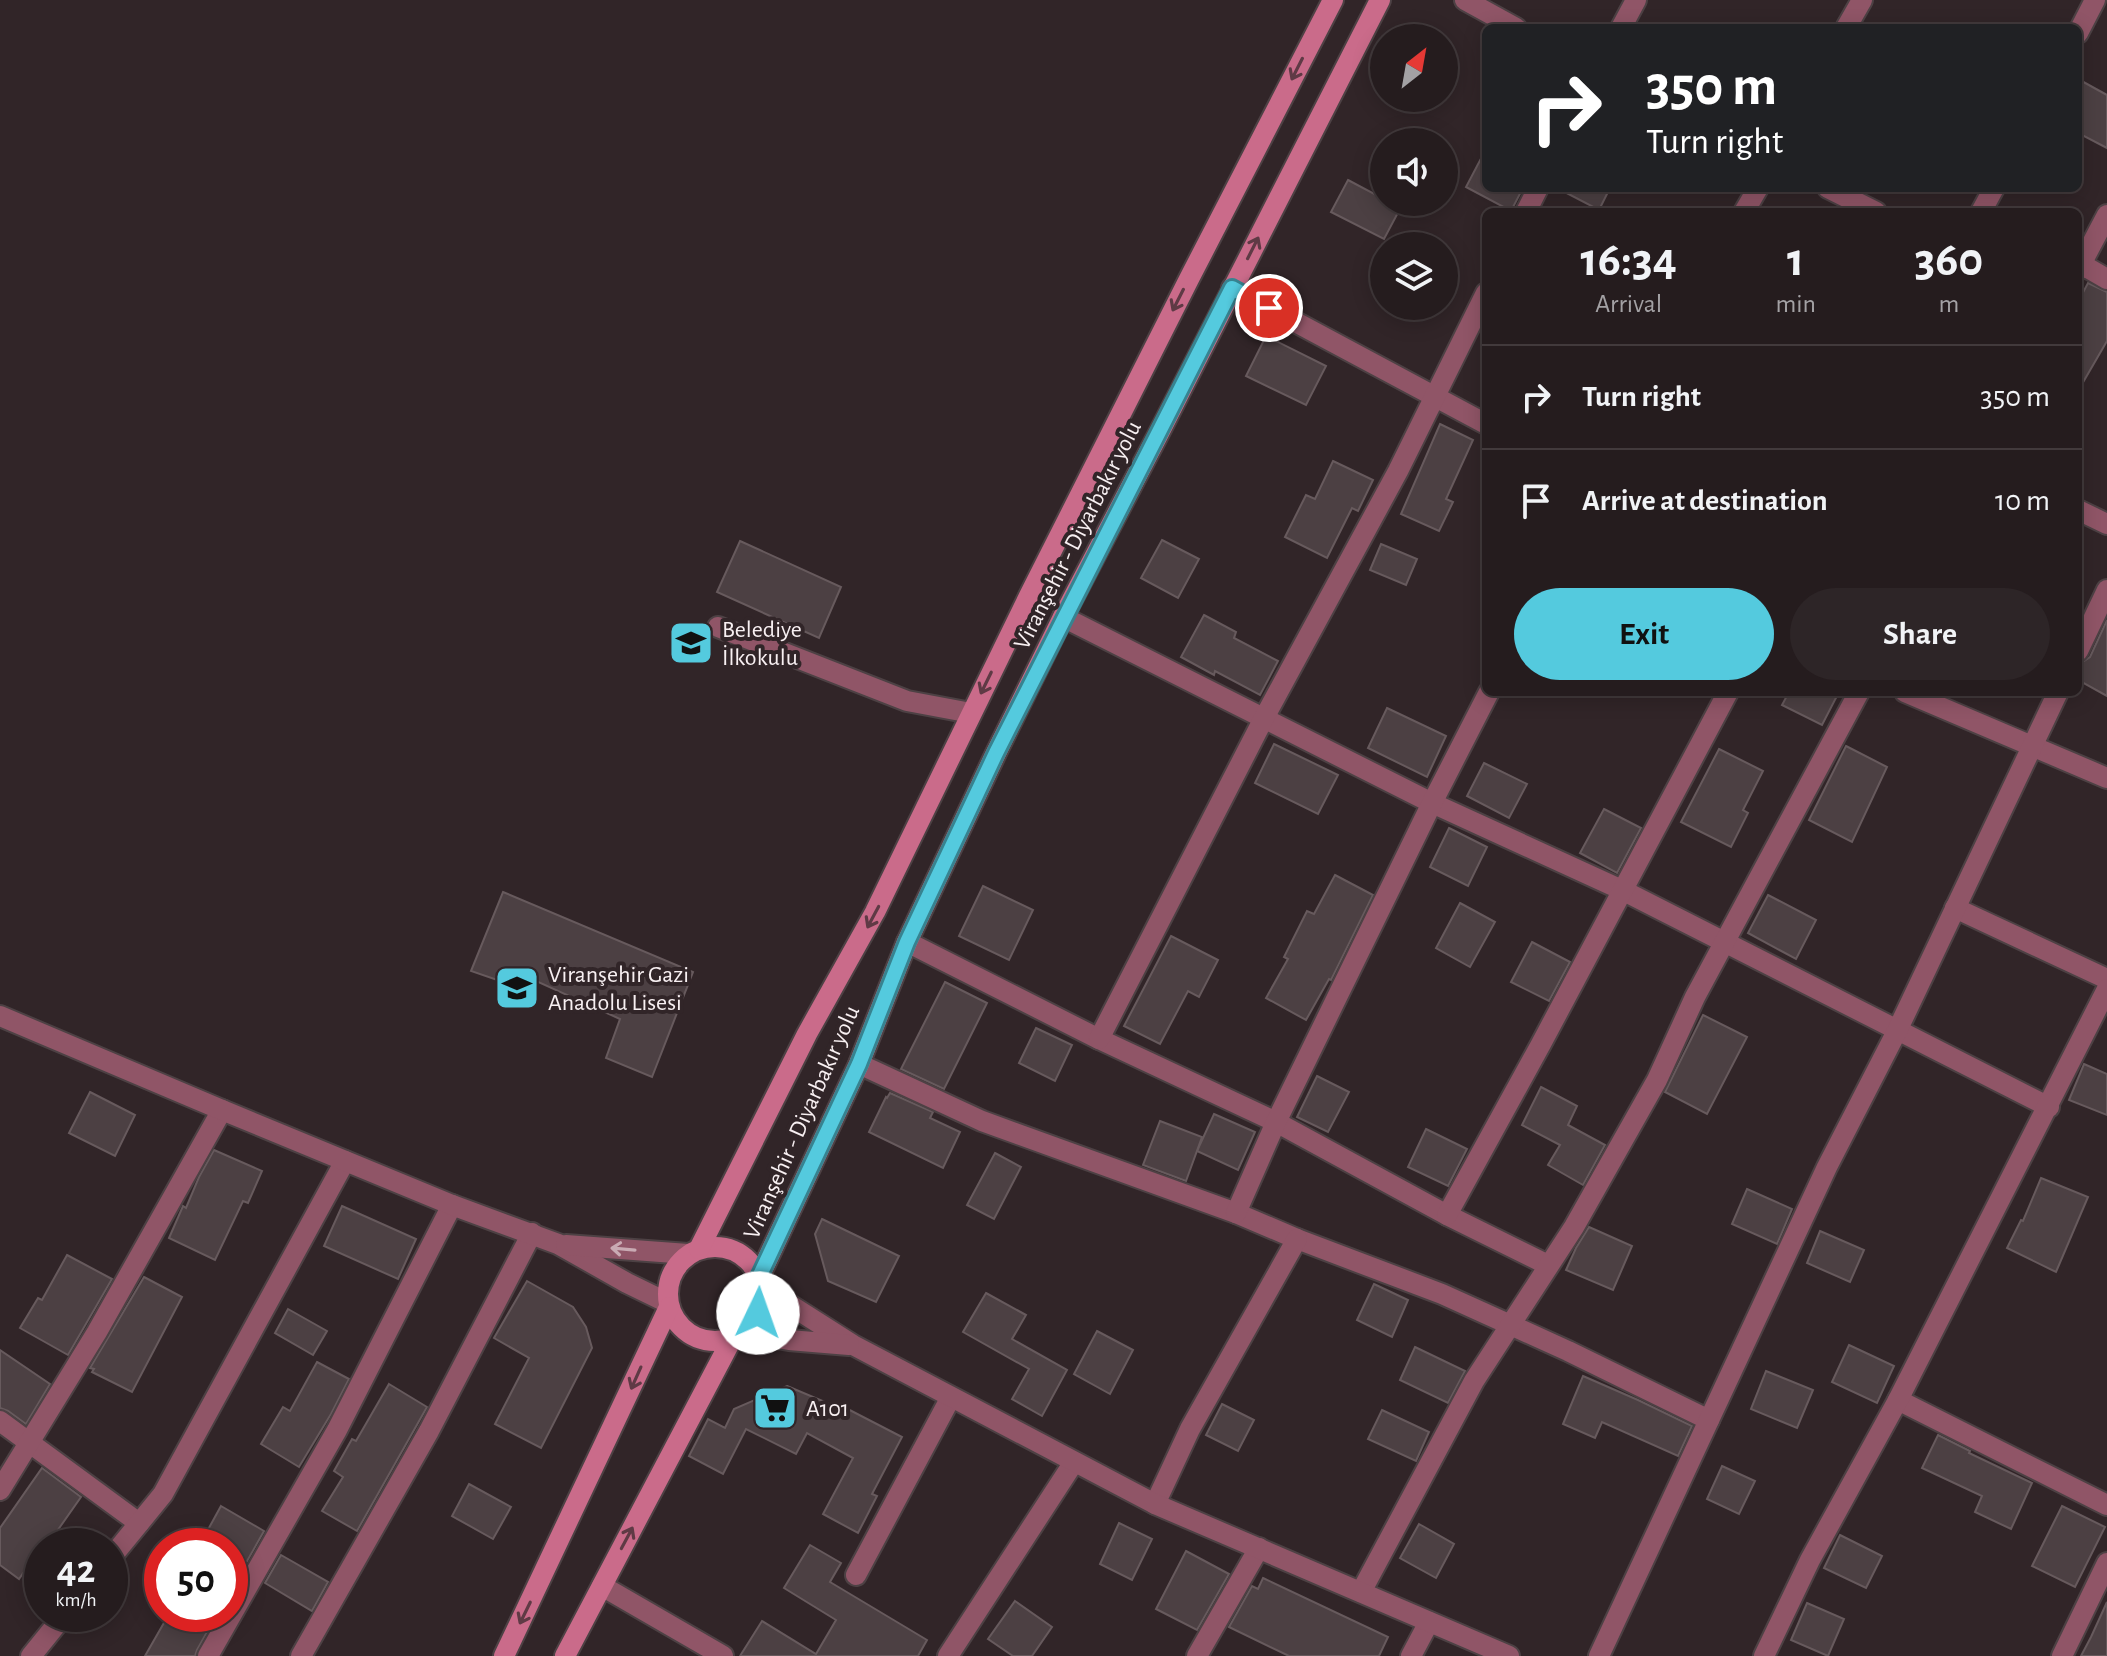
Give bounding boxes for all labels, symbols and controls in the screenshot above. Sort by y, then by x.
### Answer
north arrow [1370,24,1458,112]
map controls [1370,24,1458,320]
icon: right [1514,56,1618,160]
one-way arrow [1289,57,1305,81]
text: 350 m [1646,59,1777,115]
text: Turn right [1646,124,1783,160]
button: sound [1370,128,1458,216]
button: layers [1370,232,1458,320]
one-way arrow [1245,237,1261,261]
text: 16:34 [1581,237,1677,285]
text: 1 [1787,237,1804,285]
text: 360 [1915,237,1983,285]
pin [1235,274,1303,342]
icon: arrive [1247,286,1291,330]
one-way arrow [1170,288,1185,312]
text: Arrival [1595,291,1662,317]
text: min [1775,291,1816,317]
text: m [1939,291,1959,317]
icon: right [1514,375,1558,419]
text: Turn right [1582,382,1701,412]
text: 350 m [1980,382,2050,412]
street label: Viranşehir - Diyarbakır yolu [1010,417,1146,654]
icon: arrive [1514,479,1558,523]
text: Arrive at destination [1582,486,1828,516]
text: 10 m [1995,486,2050,516]
button: Exit [1514,588,1774,680]
button: Share [1790,588,2050,680]
place label: Belediye İlkokulu [722,618,802,670]
school or university icon: Belediye İlkokulu [667,619,715,667]
one-way arrow [978,670,993,694]
one-way arrow [864,904,880,928]
place label: Viranşehir Gazi Anadolu Lisesi [548,963,689,1015]
school or university icon: Viranşehir Gazi Anadolu Lisesi [493,964,541,1012]
street label: Viranşehir - Diyarbakır yolu [740,1002,864,1243]
one-way arrow [610,1241,637,1256]
position arrow [716,1271,800,1355]
one-way arrow [628,1365,643,1389]
supermarket icon: A101 [751,1384,799,1432]
place label: A101 [806,1397,849,1421]
one-way arrow [620,1526,636,1550]
speed limit sign: 50 [144,1528,248,1632]
text: 42 [57,1550,95,1590]
text: km/h [55,1590,97,1610]
one-way arrow [517,1600,532,1624]

